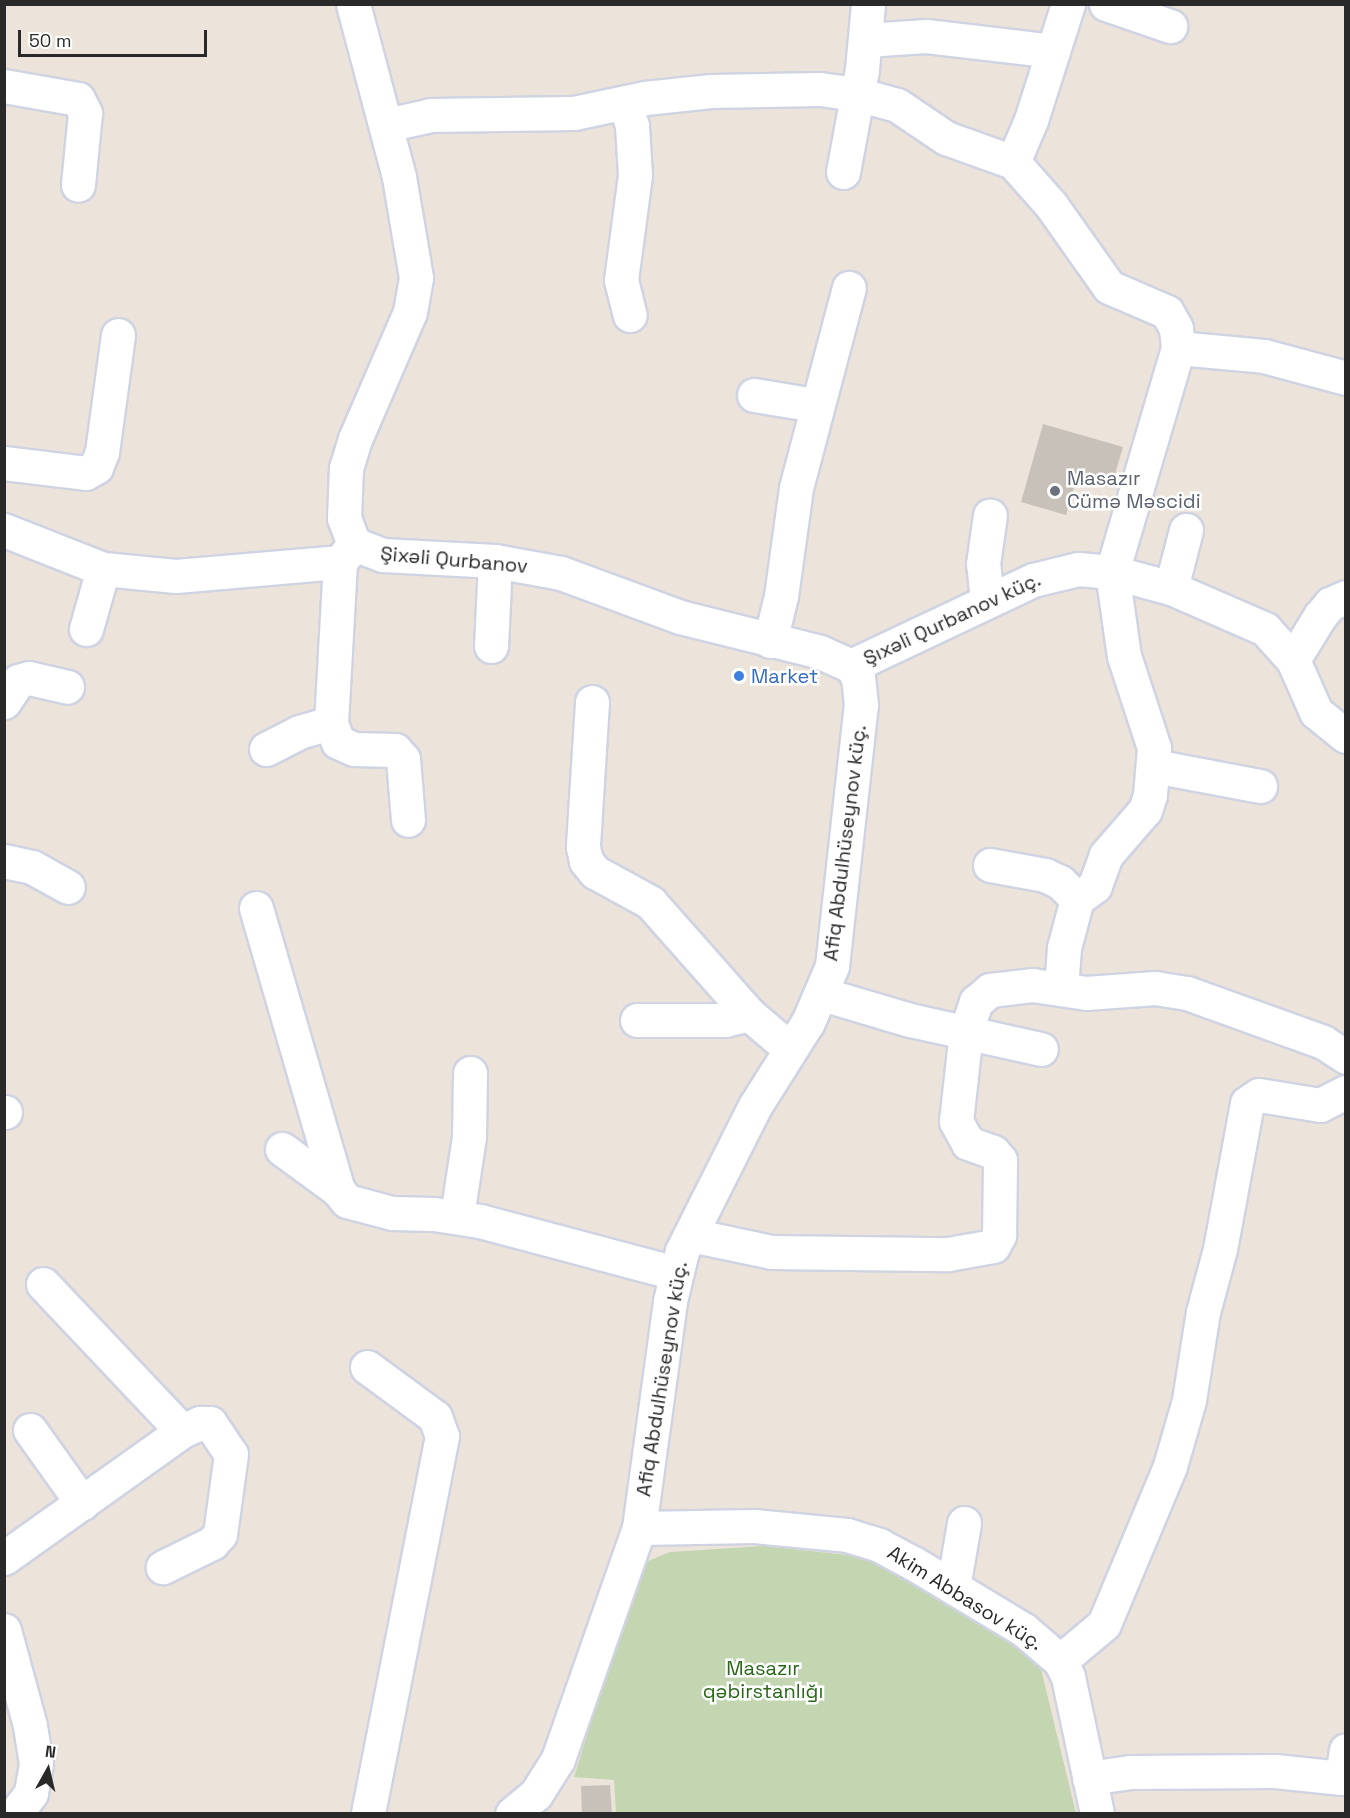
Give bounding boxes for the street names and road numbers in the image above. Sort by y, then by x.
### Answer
street label: Şixəli Qurbanov [379,542,529,578]
street label: Şıxəli Qurbanov küç. [860,567,1044,671]
street label: Afiq Abdulhüseynov küç. [819,723,871,963]
street label: Afiq Abdulhüseynov küç. [632,1260,692,1498]
street label: Akim Abbasov küç. [883,1540,1047,1656]

